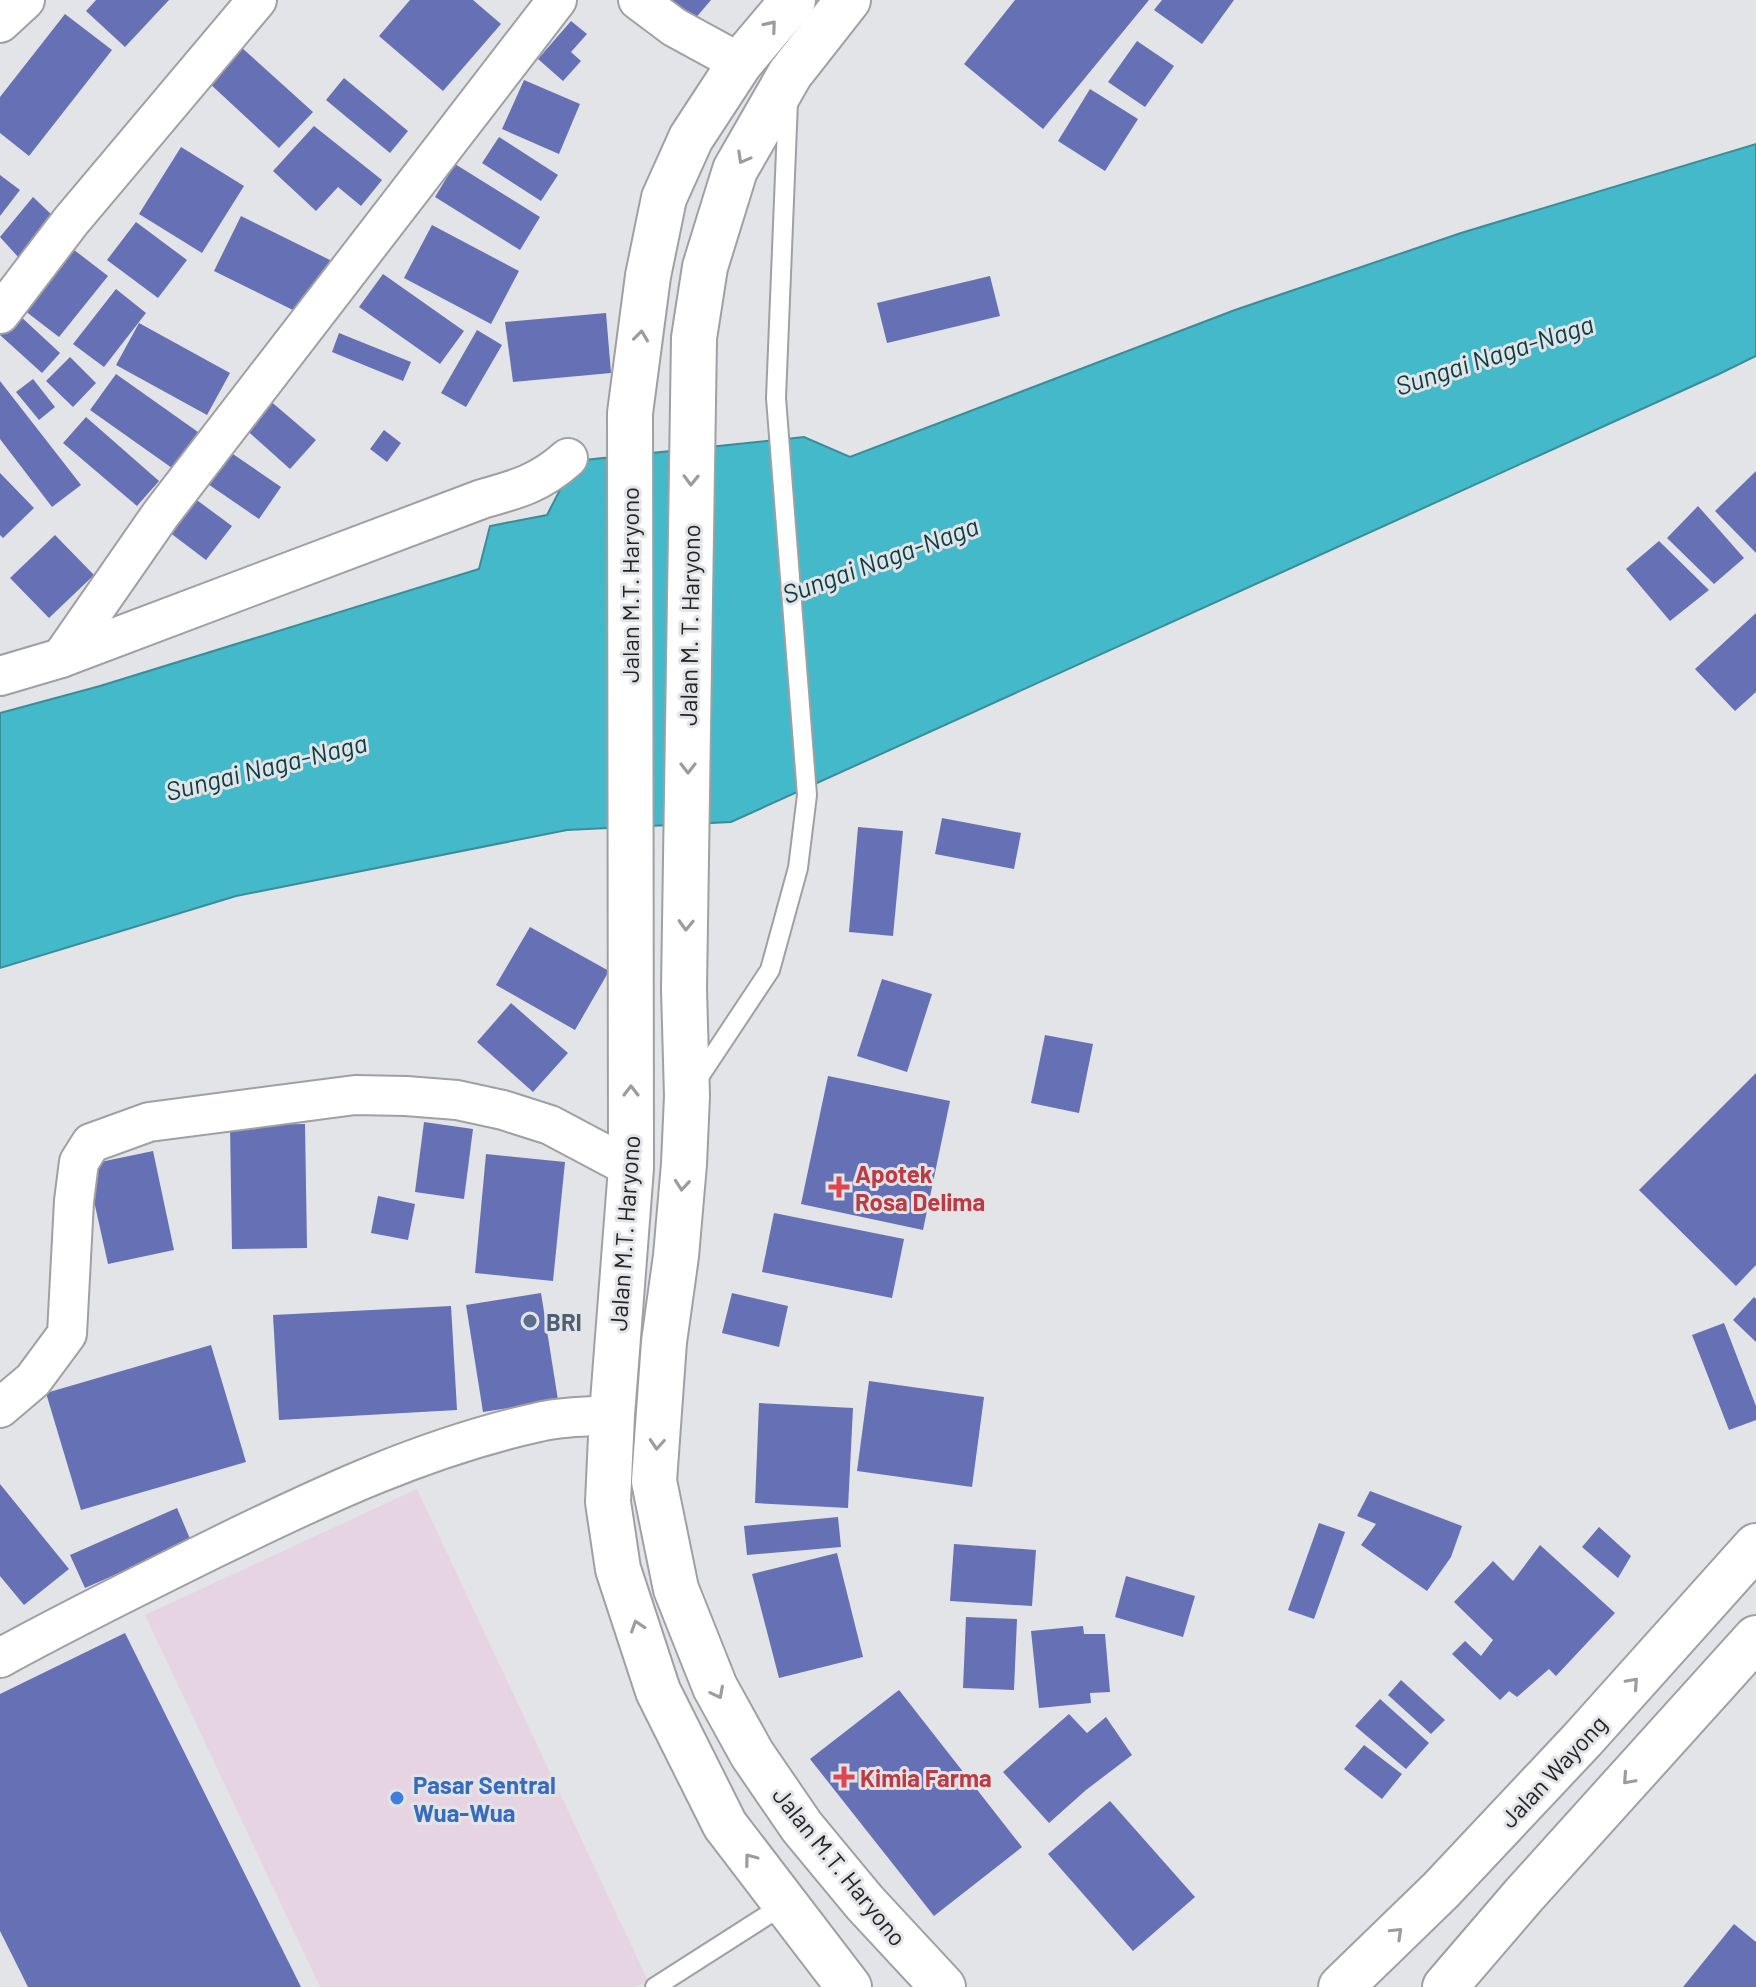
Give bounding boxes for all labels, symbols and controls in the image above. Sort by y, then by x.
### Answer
one-way arrow [761,21,776,35]
one-way arrow [737,150,752,164]
water label: Sungai Naga-Naga [1391,307,1597,401]
one-way arrow [632,329,649,342]
one-way arrow [682,474,700,487]
street label: Jalan M.T. Haryono [615,487,644,683]
water label: Sungai Naga-Naga [778,509,982,609]
street label: Jalan M. T. Haryono [673,524,705,726]
water label: Sungai Naga-Naga [162,726,370,806]
one-way arrow [679,762,697,775]
one-way arrow [677,919,695,932]
one-way arrow [622,1084,640,1097]
street label: Jalan M.T. Haryono [603,1134,645,1332]
place label: Apotek Rosa Delima [855,1159,985,1216]
marker: Apotek Rosa Delima [830,1178,848,1196]
one-way arrow [674,1179,691,1192]
place label: BRI [546,1307,582,1336]
marker: BRI [521,1312,539,1330]
one-way arrow [648,1438,665,1451]
one-way arrow [631,1620,647,1634]
one-way arrow [1624,1678,1638,1693]
one-way arrow [709,1684,724,1699]
street label: Jalan Wayong [1494,1709,1612,1833]
place label: Kimia Farma [860,1763,992,1792]
marker: Kimia Farma [835,1768,853,1786]
one-way arrow [1624,1769,1638,1784]
place label: Pasar Sentral Wua-Wua [413,1770,556,1827]
street label: Jalan M.T. Haryono [767,1781,913,1951]
marker: Pasar Sentral Wua-Wua [388,1789,406,1807]
one-way arrow [746,1853,760,1867]
one-way arrow [1388,1928,1402,1942]

